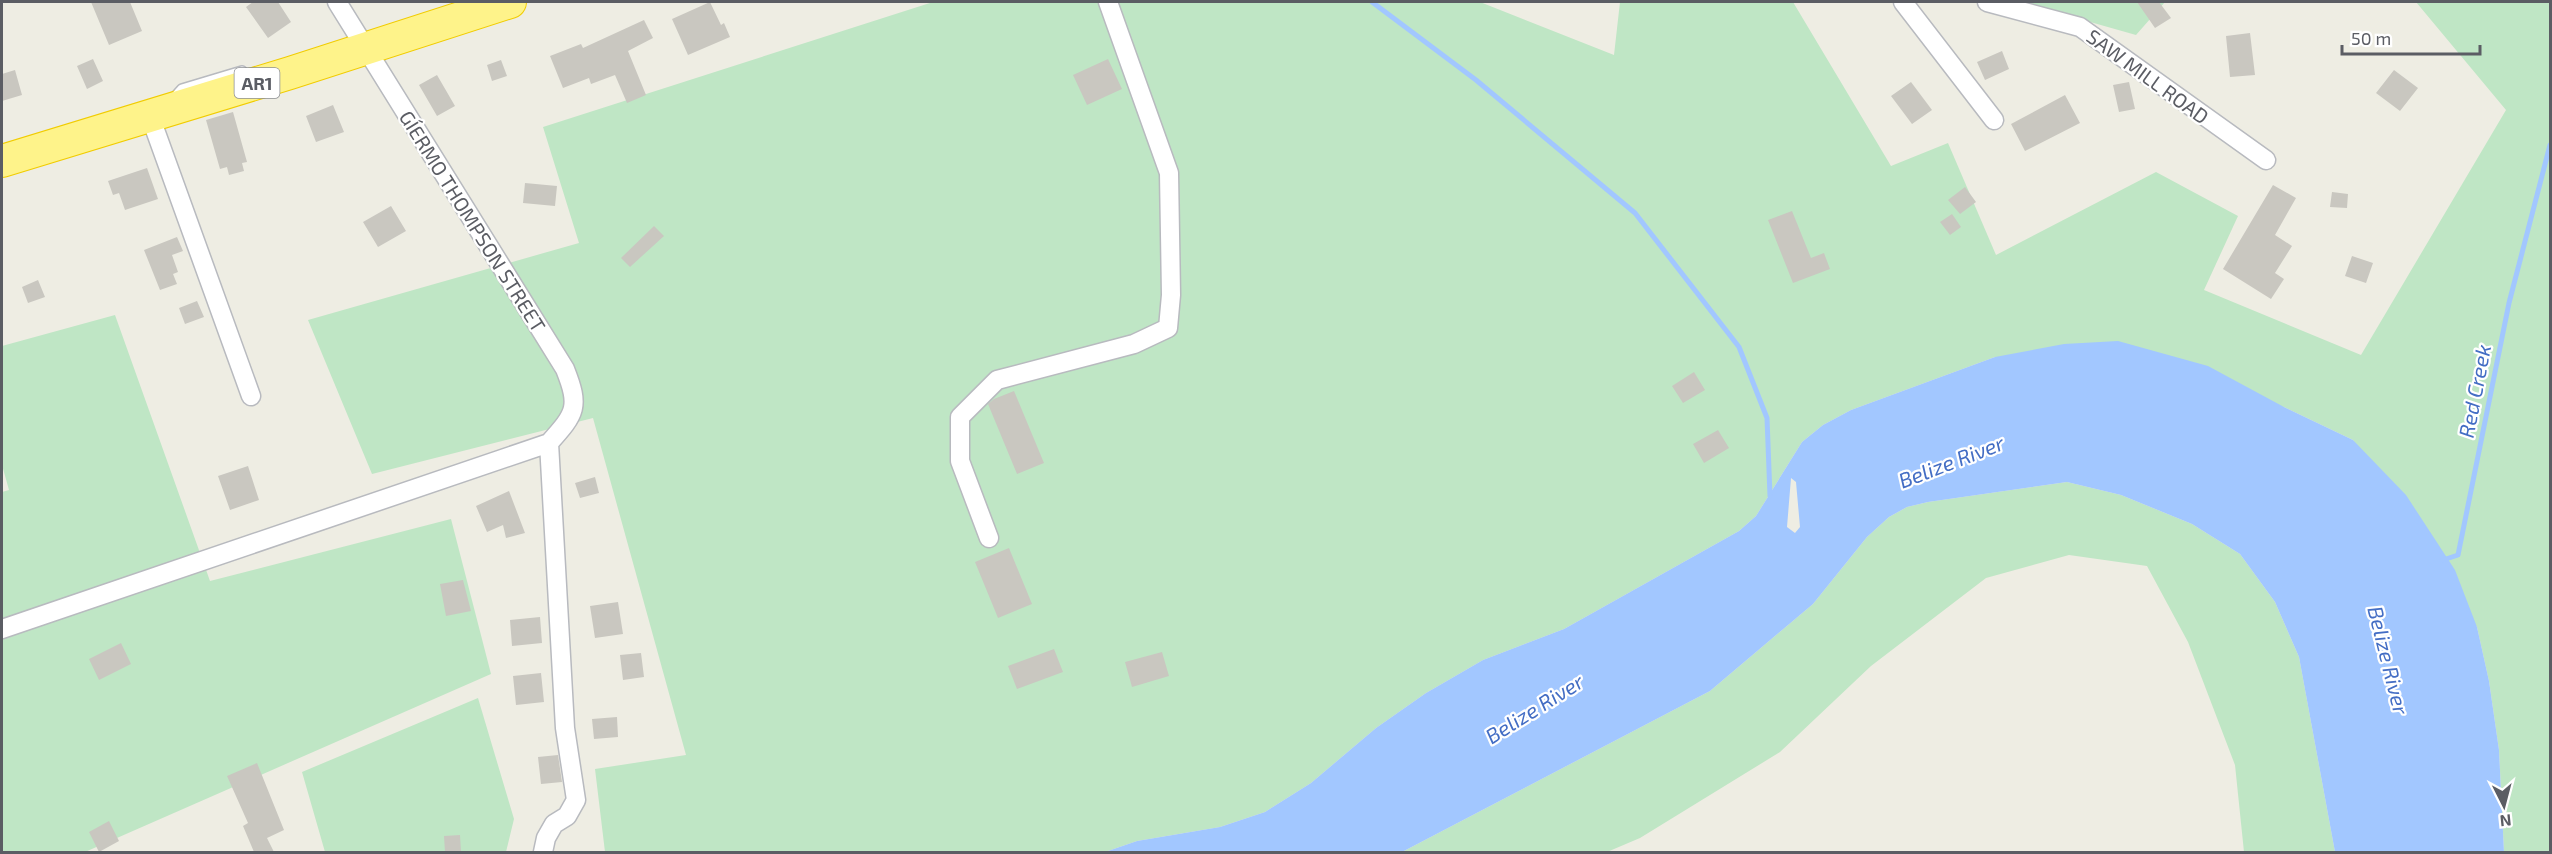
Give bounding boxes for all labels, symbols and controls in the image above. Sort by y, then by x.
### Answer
scale bar [2342,18,2480,56]
street label: SAW MILL ROAD [2082,24,2214,128]
text: 50 m [2351,27,2391,49]
road number: AR1 [234,68,280,98]
street label: GÍERMO THOMPSON STREET [395,106,551,336]
water label: Red Creek [2453,342,2495,440]
water label: Belize River [1895,429,2008,493]
water label: Belize River [2363,603,2415,718]
water label: Belize River [1480,668,1588,748]
north arrow [2474,776,2534,836]
text: N [2499,811,2512,831]

